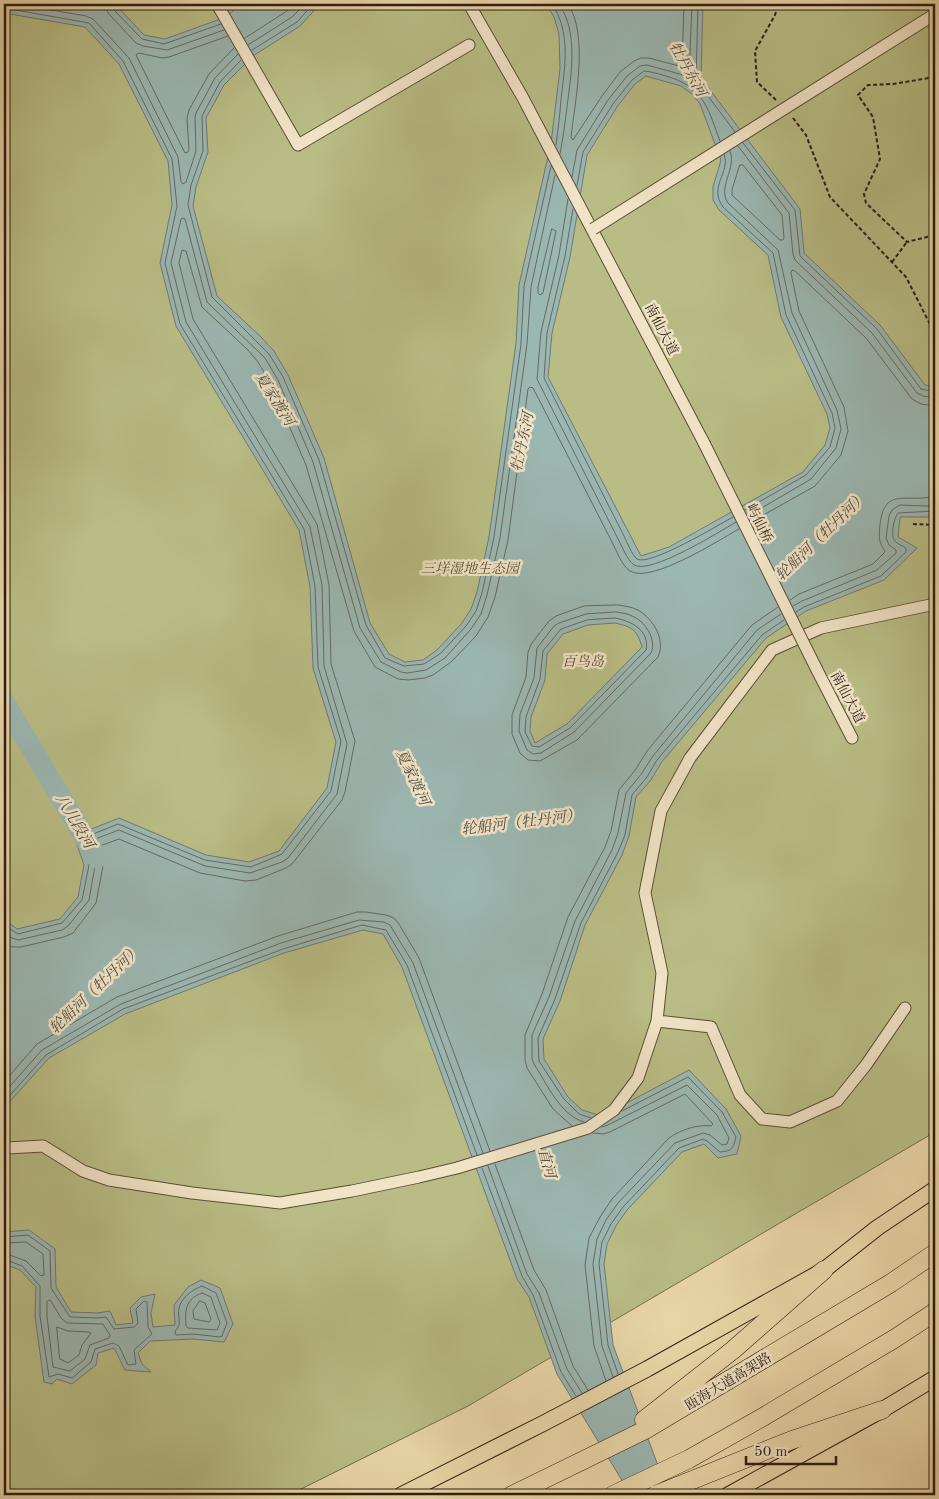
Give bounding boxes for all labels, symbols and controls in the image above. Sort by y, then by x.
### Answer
water label: 牡丹东河 [666,39,711,102]
street label: 南仙大道 [642,301,681,358]
water label: 夏家渡河 [251,369,299,432]
water label: 牡丹东河 [508,408,538,473]
water label: 轮船河（牡丹河） [772,489,870,584]
street label: 屿仙桥 [744,501,775,545]
park label: 三垟湿地生态园 [421,561,521,576]
park label: 百鸟岛 [562,654,605,669]
street label: 南仙大道 [828,669,867,725]
water label: 夏家渡河 [392,746,434,811]
water label: 八儿段河 [52,791,99,854]
water label: 轮船河（牡丹河） [460,807,582,838]
water label: 轮船河（牡丹河） [46,942,144,1037]
water label: 直河 [534,1146,559,1183]
street label: 瓯海大道高架路 [682,1350,774,1413]
scale bar [746,1434,836,1466]
text: 50 m [754,1445,788,1460]

